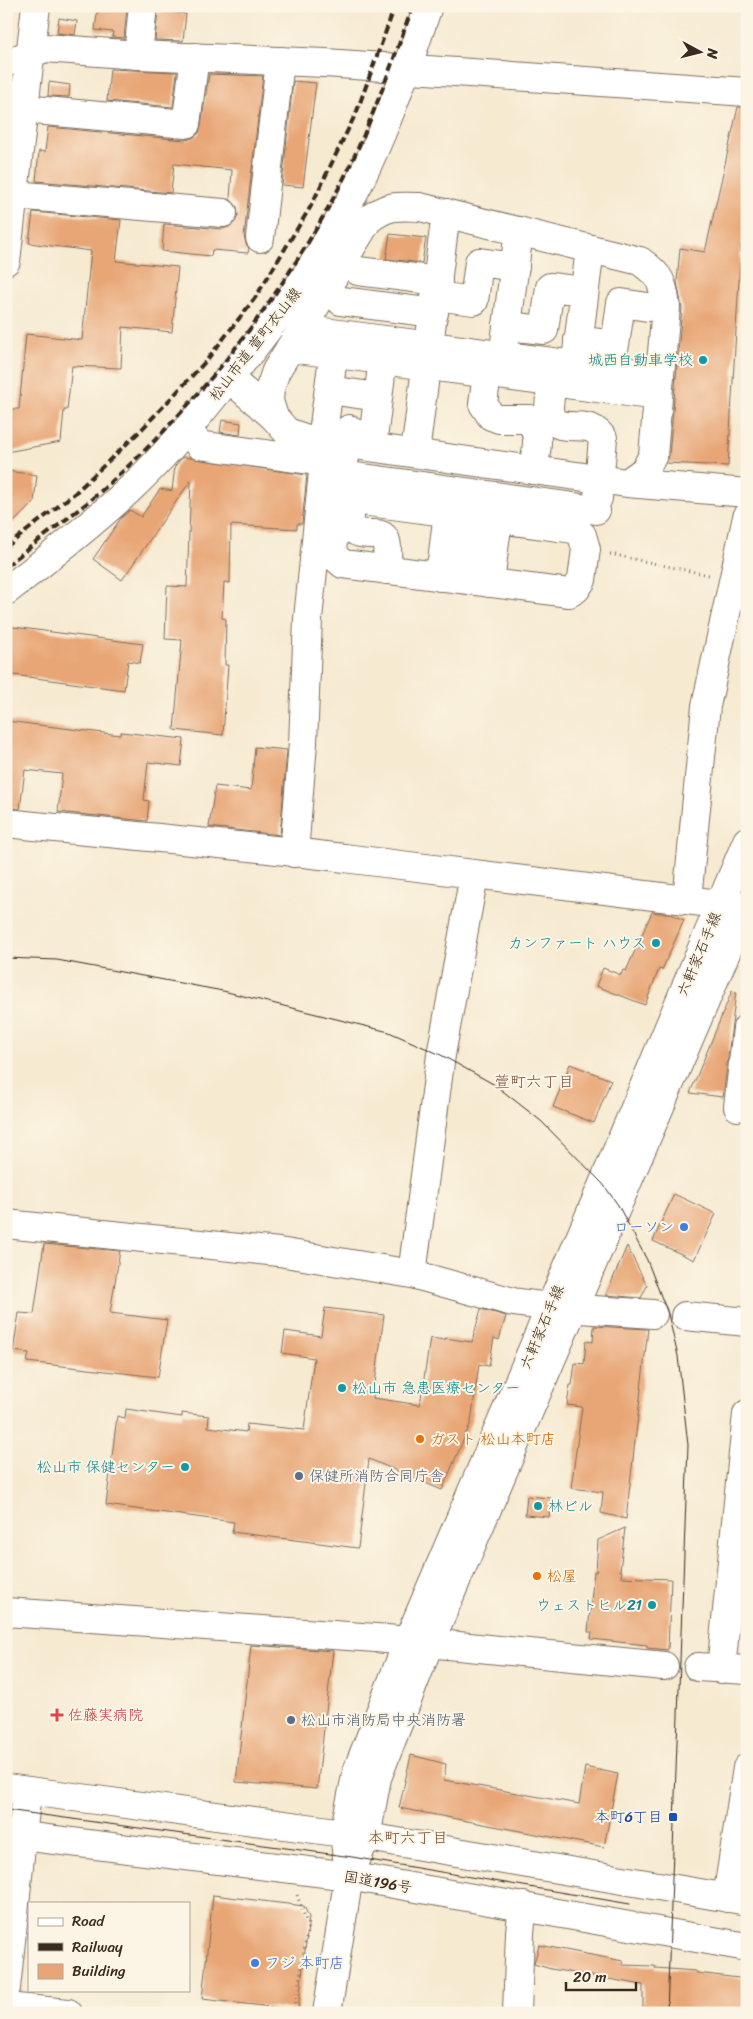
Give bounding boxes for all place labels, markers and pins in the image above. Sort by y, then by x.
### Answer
place label: 城西自動車学校 [588,347,693,373]
marker: 城西自動車学校 [697,354,709,366]
place label: カンファート ハウス [508,930,646,956]
marker: カンファート ハウス [650,937,662,949]
place label: ローソン [614,1214,674,1240]
marker: ローソン [678,1221,690,1233]
place label: 松山市 急患医療センター [352,1375,520,1401]
marker: 松山市 急患医療センター [336,1382,348,1394]
place label: ガスト 松山本町店 [430,1426,555,1452]
marker: ガスト 松山本町店 [414,1433,426,1445]
place label: 松山市 保健センター [37,1454,175,1480]
marker: 松山市 保健センター [179,1461,191,1473]
place label: 保健所消防合同庁舎 [309,1463,444,1489]
marker: 保健所消防合同庁舎 [293,1470,305,1482]
place label: 林ビル [548,1493,593,1519]
marker: 林ビル [532,1500,544,1512]
place label: 松屋 [547,1563,577,1589]
marker: 松屋 [531,1570,543,1582]
place label: ウェストヒル21 [536,1592,642,1618]
marker: ウェストヒル21 [646,1599,658,1611]
place label: 佐藤実病院 [68,1702,143,1728]
place label: 松山市消防局中央消防署 [301,1707,466,1733]
marker: 佐藤実病院 [50,1708,64,1722]
marker: 松山市消防局中央消防署 [285,1714,297,1726]
place label: 本町6丁目 [594,1804,663,1830]
marker: 本町6丁目 [667,1811,679,1823]
place label: フジ 本町店 [265,1950,344,1976]
marker: フジ 本町店 [249,1957,261,1969]

